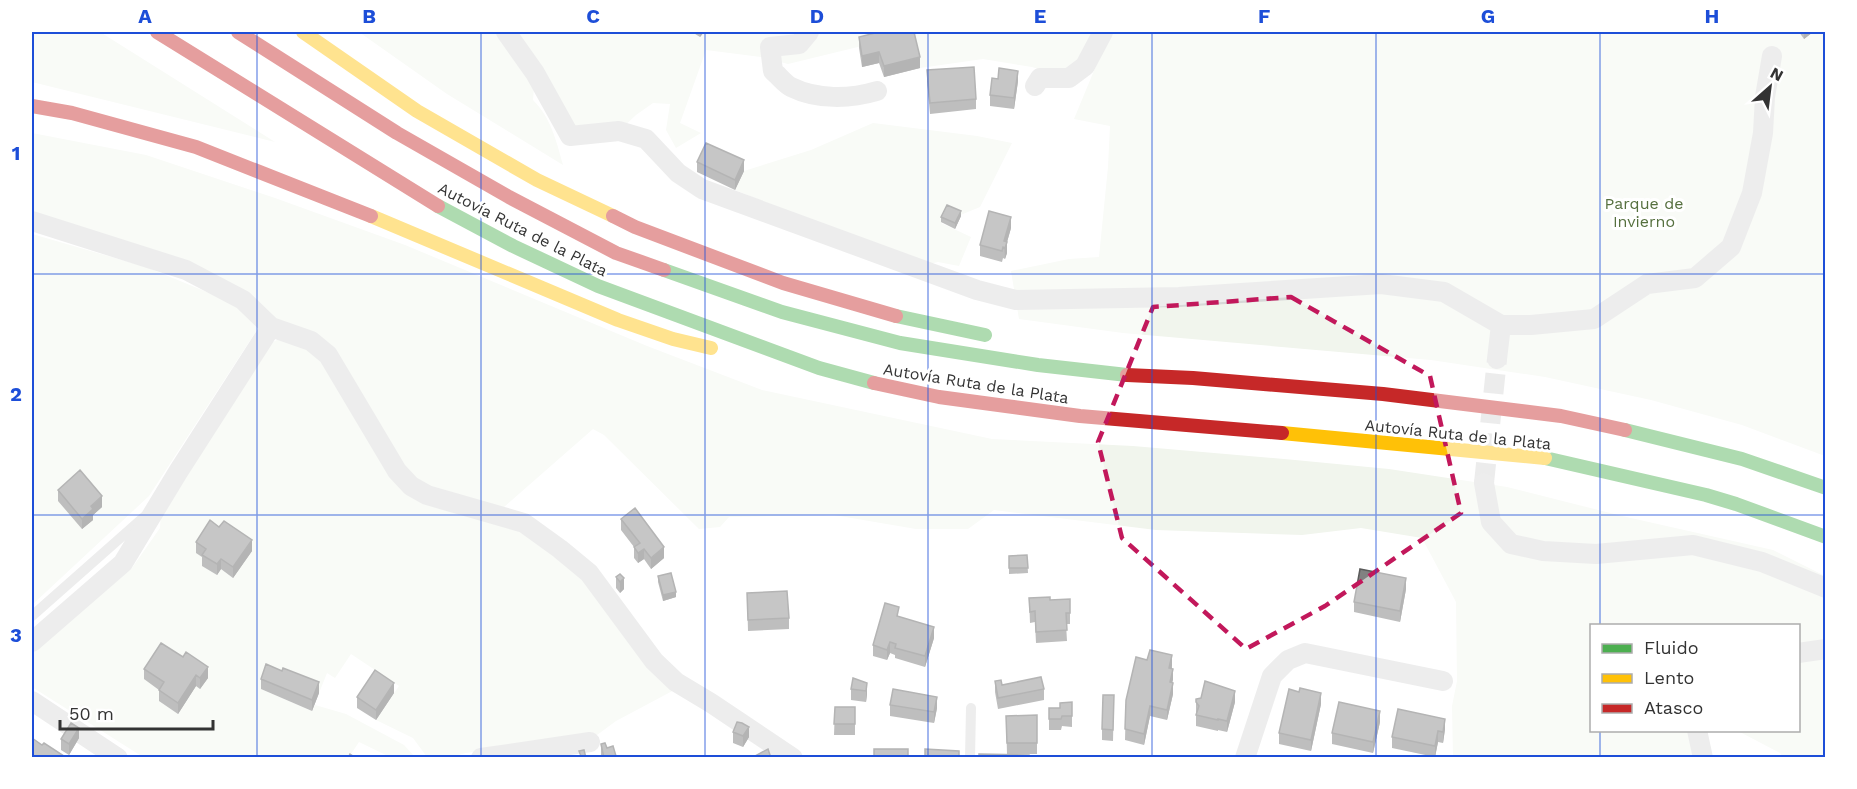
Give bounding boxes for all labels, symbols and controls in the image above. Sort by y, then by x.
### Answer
text: A [138,4,152,28]
text: B [362,4,376,28]
text: C [586,4,600,28]
text: D [810,4,824,28]
text: E [1034,4,1046,28]
text: F [1258,4,1270,28]
text: G [1481,4,1495,28]
text: H [1705,4,1719,28]
north arrow [1740,57,1800,117]
text: N [1767,63,1787,85]
text: 1 [12,141,20,165]
street label: Autovía Ruta de la Plata [435,178,611,280]
park label: Parque de Invierno [1605,194,1683,231]
street label: Autovía Ruta de la Plata [882,359,1070,408]
text: 2 [10,382,22,406]
street label: Autovía Ruta de la Plata [1364,415,1552,454]
text: 3 [10,623,22,647]
legend [1590,624,1800,732]
text: Fluido [1644,637,1698,658]
text: Lento [1644,667,1694,688]
scale bar [60,693,213,731]
text: Atasco [1644,697,1703,718]
text: 50 m [69,703,114,724]

